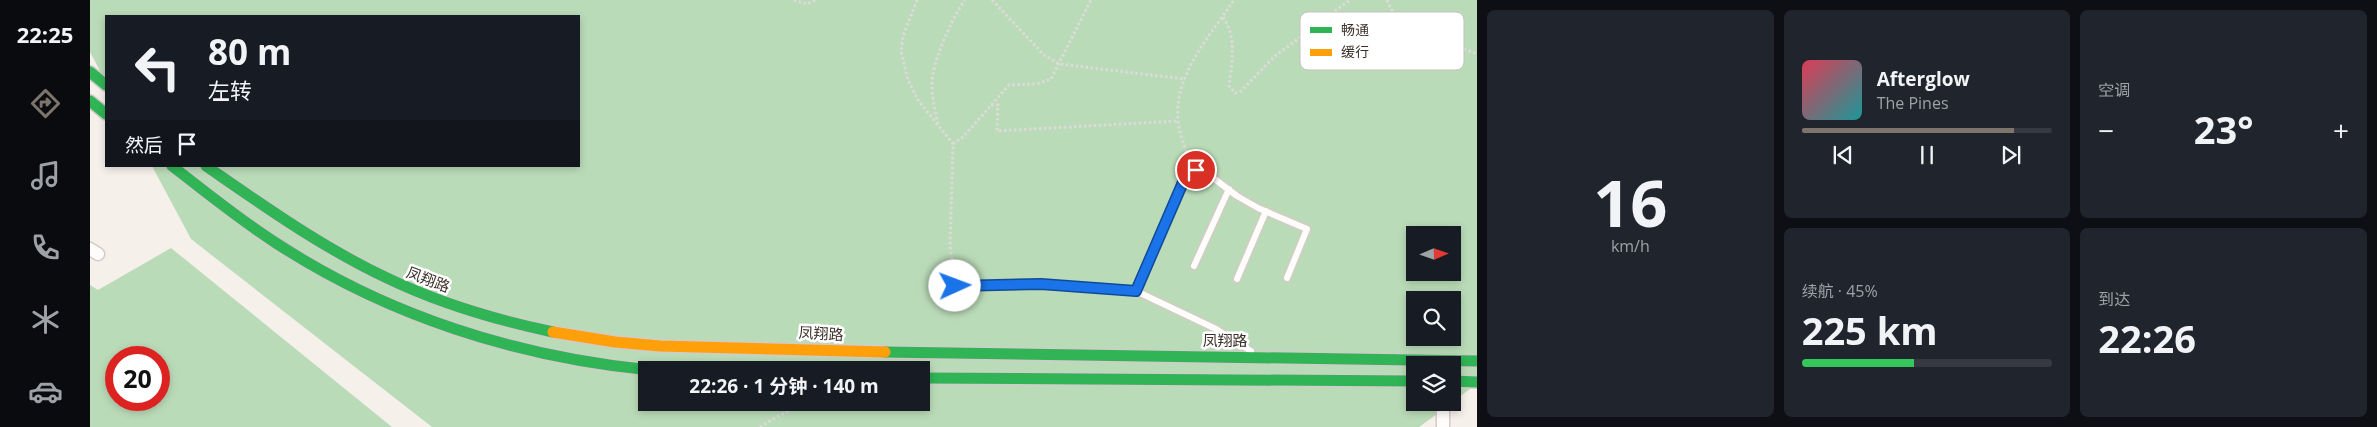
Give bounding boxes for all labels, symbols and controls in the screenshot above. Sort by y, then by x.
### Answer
legend [1300,12,1464,70]
text: 22:25 [17,19,73,49]
text: 畅通 [1341,20,1369,39]
text: 80 m [208,28,291,75]
icon: left [125,35,190,100]
text: 缓行 [1341,42,1369,61]
text: Afterglow [1877,66,1970,92]
text: 左转 [208,75,252,105]
text: 空调 [2098,79,2130,101]
icon: directions [28,86,63,121]
text: The Pines [1877,92,1949,114]
text: 23° [2194,103,2254,155]
text: − [2098,111,2114,149]
text: + [2333,111,2349,149]
icon: arrive [173,130,201,158]
text: 然后 [125,132,163,158]
icon: previous [1829,141,1857,169]
icon: pause [1913,141,1941,169]
icon: next [1997,141,2025,169]
pin [1175,149,1217,191]
icon: arrive [1182,156,1210,184]
icon: music [28,158,63,193]
text: 16 [1593,158,1668,246]
north arrow [1406,226,1461,281]
map controls [1406,226,1461,411]
icon: phone [28,230,63,265]
text: km/h [1611,235,1650,257]
position arrow [928,259,980,311]
street label: 凤翔路 [404,262,453,296]
text: 续航 · 45% [1802,280,1878,302]
text: 到达 [2098,288,2130,310]
button: search [1406,291,1461,346]
icon: climate [28,302,63,337]
text: 225 km [1802,304,1938,356]
text: 22:26 [2098,312,2196,364]
street label: 凤翔路 [798,322,844,344]
street label: 凤翔路 [1202,330,1248,350]
speed limit sign: 20 [105,346,170,411]
button: layers [1406,356,1461,411]
text: 22:26 · 1 分钟 · 140 m [689,373,879,399]
icon: car [28,374,63,409]

